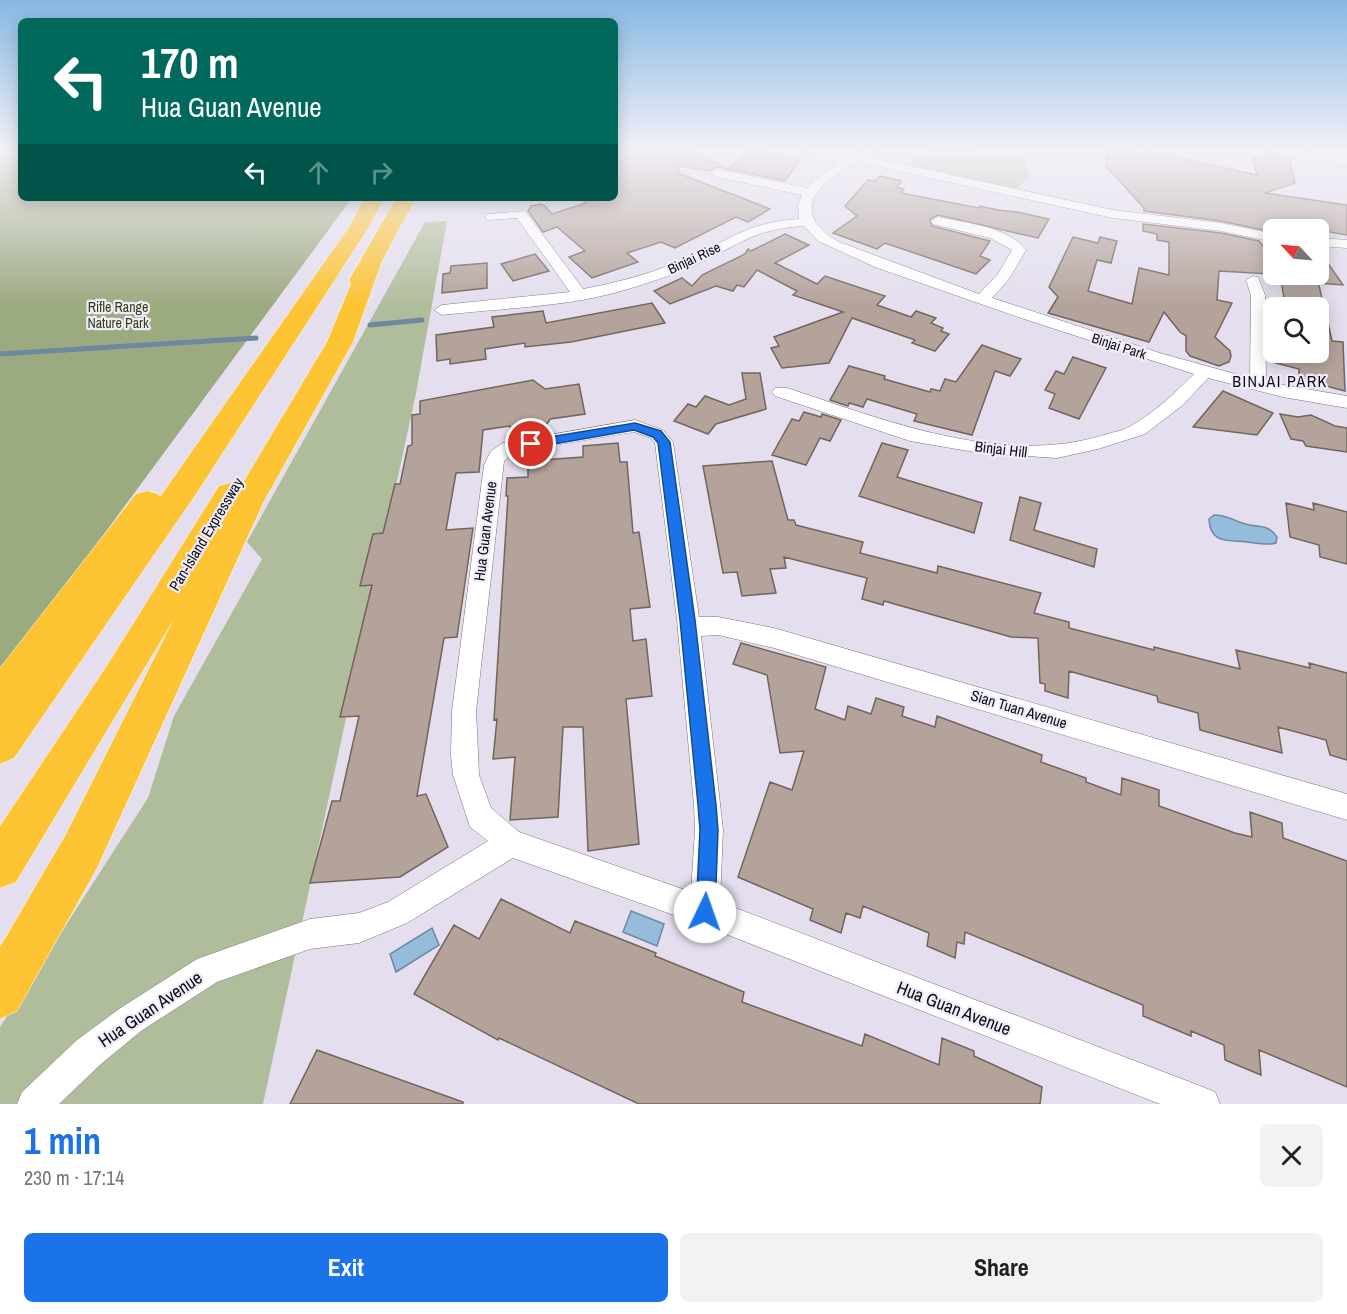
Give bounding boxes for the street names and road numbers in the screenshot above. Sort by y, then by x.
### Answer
street label: Binjai Rise [665,238,723,278]
street label: Binjai Park [1090,329,1149,363]
street label: Binjai Hill [974,435,1028,463]
street label: Pan-Island Expressway [164,473,249,594]
street label: Hua Guan Avenue [468,480,502,582]
street label: Sian Tuan Avenue [968,684,1070,734]
street label: Hua Guan Avenue [93,965,207,1053]
street label: Hua Guan Avenue [893,975,1015,1041]

